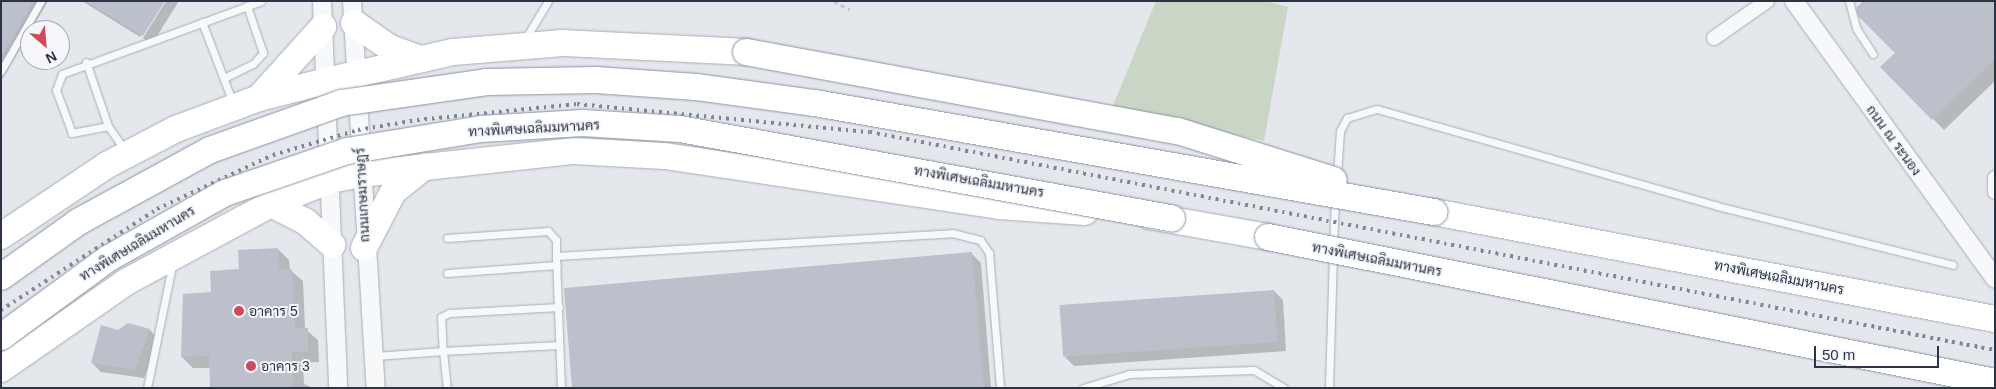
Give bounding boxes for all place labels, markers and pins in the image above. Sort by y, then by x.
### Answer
place label: อาคาร 5 [249,303,298,319]
marker: อาคาร 5 [233,305,245,317]
place label: อาคาร 3 [261,358,310,374]
marker: อาคาร 3 [245,360,257,372]

